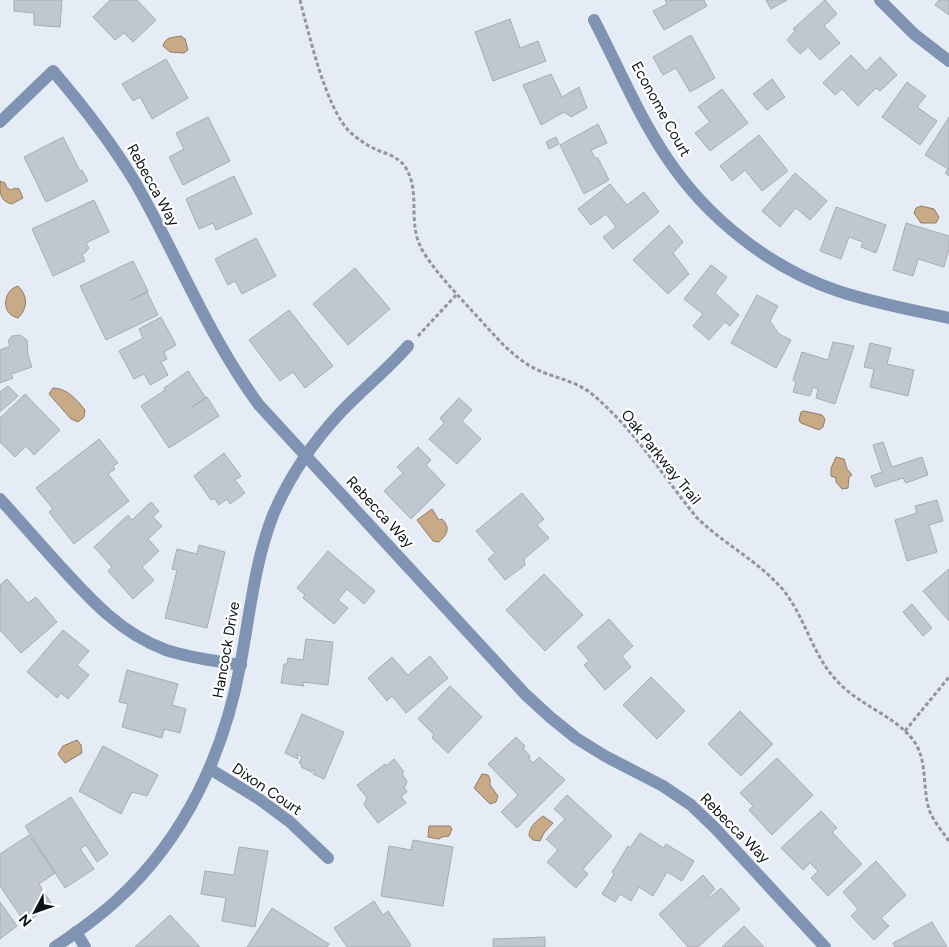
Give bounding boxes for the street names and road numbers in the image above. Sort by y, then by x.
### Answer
street label: Econome Court [627,58,695,160]
street label: Rebecca Way [123,141,183,229]
street label: Oak Parkway Trail [617,406,705,508]
street label: Rebecca Way [342,472,418,552]
street label: Hancock Drive [209,600,243,700]
street label: Dixon Court [229,759,306,819]
street label: Rebecca Way [696,789,774,867]

